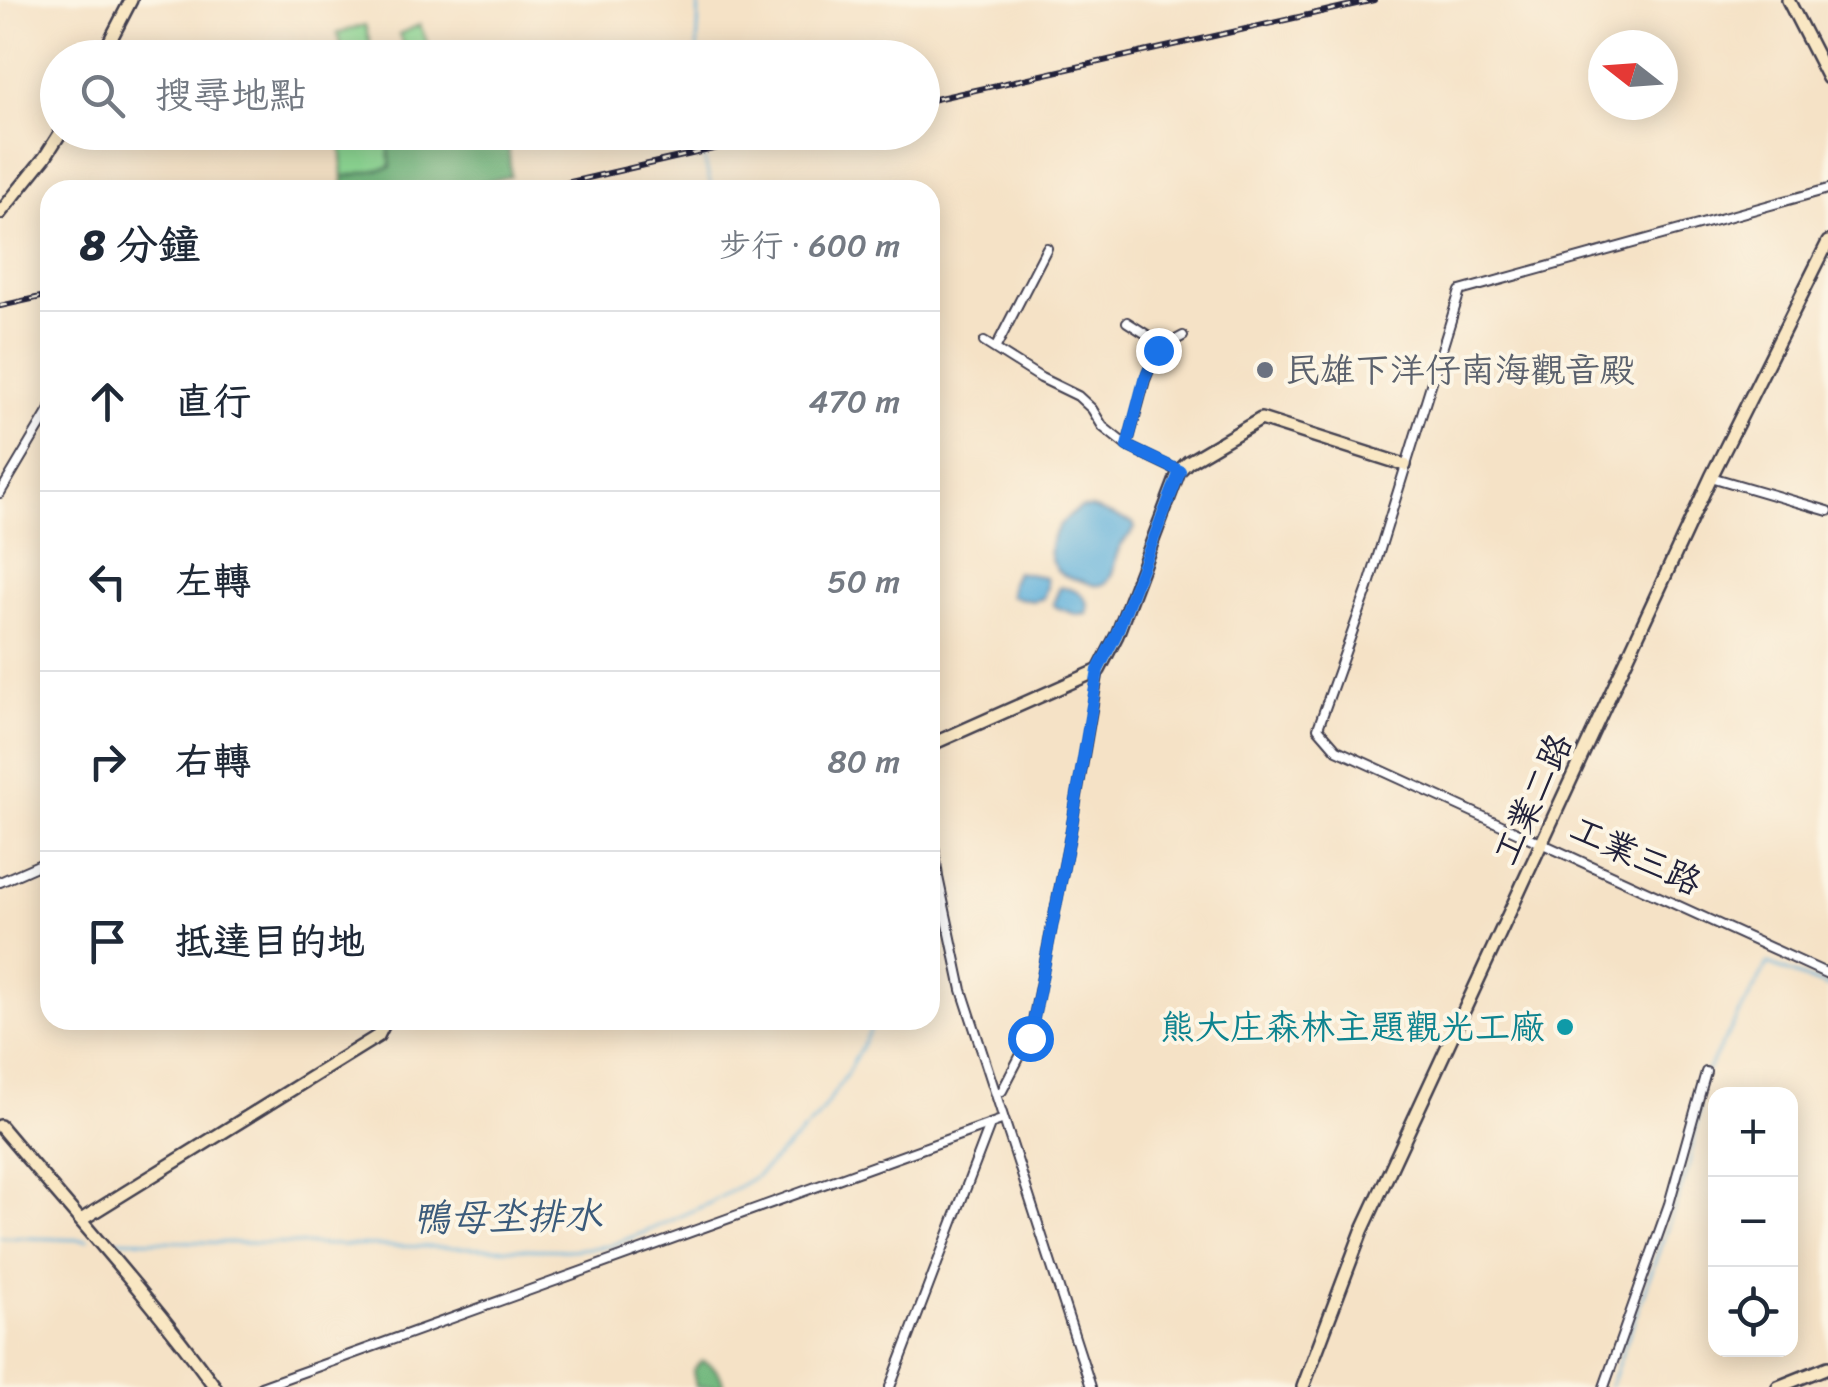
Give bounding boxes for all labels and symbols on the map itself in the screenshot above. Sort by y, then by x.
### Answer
north arrow [1588,30,1678,120]
route end [1136,328,1182,374]
place label: 民雄下洋仔南海觀音殿 [1285,339,1635,401]
marker: 民雄下洋仔南海觀音殿 [1254,359,1276,381]
street label: 工業二路 [1474,722,1590,876]
street label: 工業三路 [1559,797,1713,913]
place label: 熊大庄森林主題觀光工廠 [1160,996,1545,1058]
route start [1008,1016,1054,1062]
marker: 熊大庄森林主題觀光工廠 [1554,1016,1576,1038]
water label: 鴨母坔排水 [411,1182,604,1252]

